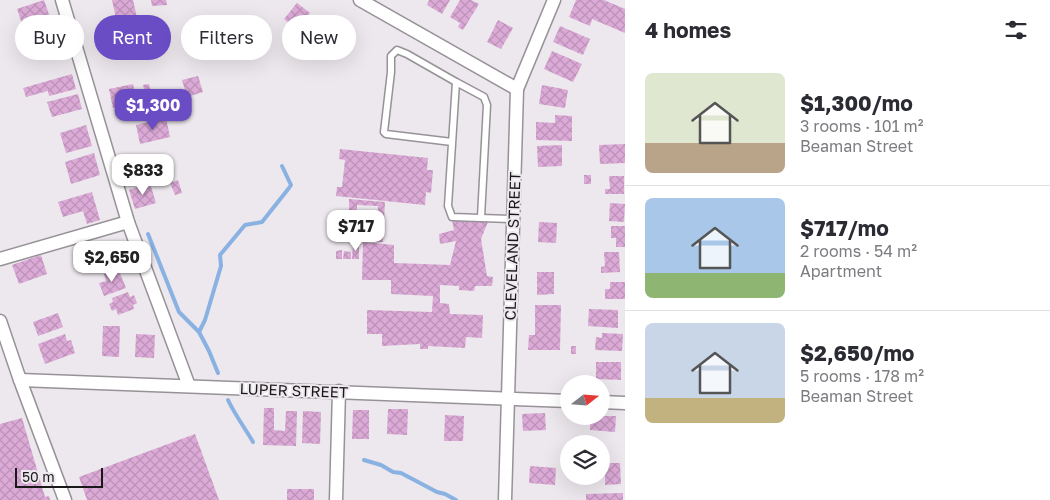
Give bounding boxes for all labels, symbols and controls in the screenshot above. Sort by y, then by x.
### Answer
chip: Buy [15,15,84,60]
chip: Rent [94,15,171,60]
chip: Filters [181,15,272,60]
chip: New [282,15,356,60]
icon: filters [1002,16,1030,44]
text: 4 homes [645,17,731,43]
pin: $1,300 [112,88,194,131]
text: $1,300/mo [800,90,913,116]
icon: home [685,93,745,153]
text: $1,300 [126,95,180,115]
text: 3 rooms · 101 m² [800,116,923,136]
text: Beaman Street [800,136,913,156]
pin: $833 [113,154,173,196]
text: $833 [123,160,163,180]
street label: CLEVELAND STREET [500,171,524,321]
pin: $717 [326,210,386,252]
text: $717/mo [800,215,889,241]
text: $717 [338,216,374,236]
icon: home [685,218,745,278]
pin: $2,650 [71,240,153,283]
text: 2 rooms · 54 m² [800,241,917,261]
text: $2,650 [84,247,140,267]
text: Apartment [800,261,882,281]
text: $2,650/mo [800,340,914,366]
icon: home [685,343,745,403]
text: 5 rooms · 178 m² [800,366,924,386]
north arrow [560,375,610,425]
map controls [560,375,610,485]
street label: LUPER STREET [239,379,349,401]
text: Beaman Street [800,386,913,406]
button: layers [560,435,610,485]
scale bar [15,465,102,488]
text: 50 m [22,468,55,485]

